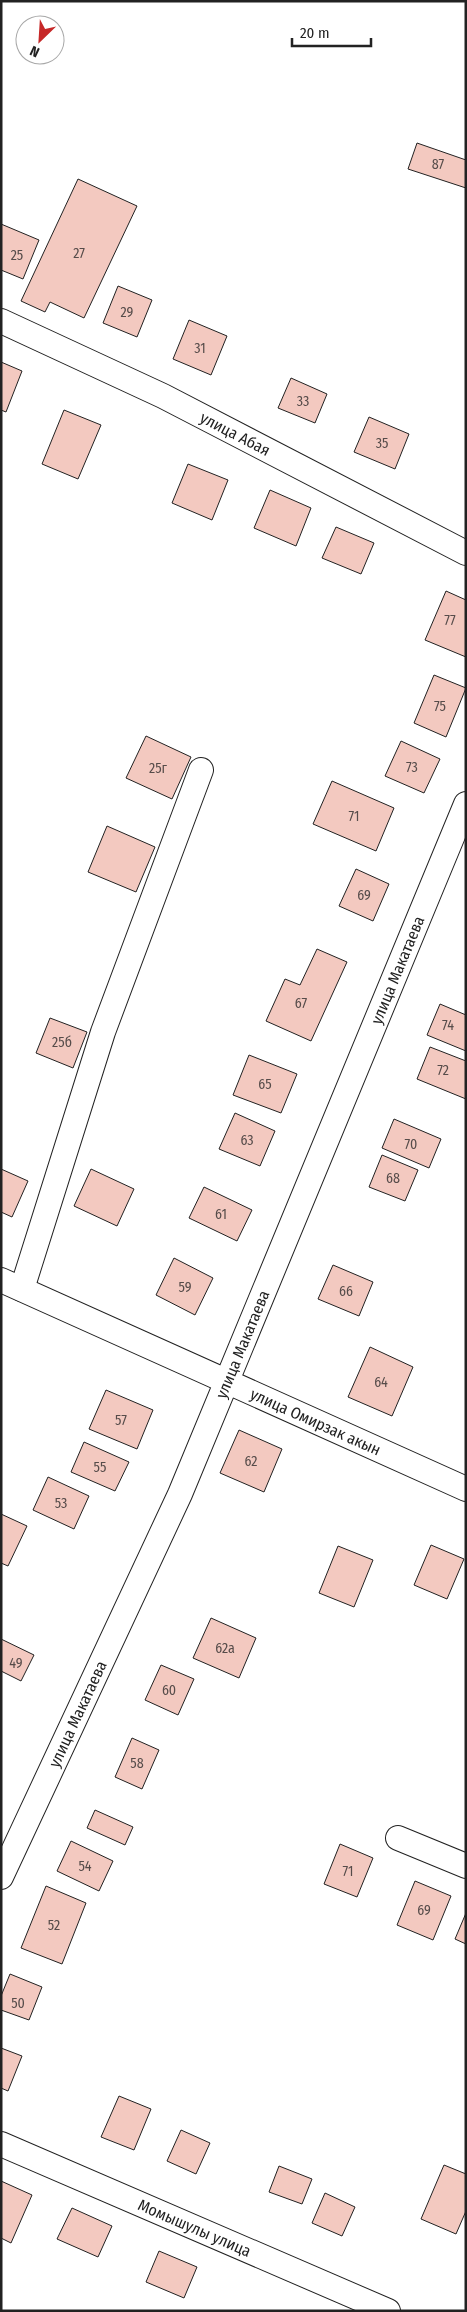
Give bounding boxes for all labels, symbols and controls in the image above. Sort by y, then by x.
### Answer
north arrow [15,15,65,65]
scale bar [292,15,371,47]
text: 20 m [300,24,330,42]
text: N [27,42,42,61]
house number: 87 [432,156,445,173]
house number: 27 [73,245,85,262]
house number: 25 [11,247,23,264]
house number: 29 [121,304,134,321]
house number: 31 [194,340,206,357]
house number: 33 [297,393,309,410]
street label: улица Абая [197,408,273,460]
house number: 35 [376,435,388,452]
house number: 77 [444,612,456,629]
house number: 75 [434,698,446,715]
house number: 73 [406,759,418,776]
house number: 25г [149,760,168,777]
house number: 71 [349,808,359,825]
house number: 69 [357,887,371,904]
street label: улица Макатаева [367,913,429,1027]
house number: 67 [295,995,307,1012]
house number: 74 [442,1017,454,1034]
house number: 25б [52,1034,72,1051]
house number: 72 [437,1062,449,1079]
house number: 65 [258,1076,272,1093]
house number: 63 [240,1132,254,1149]
house number: 70 [405,1136,417,1153]
house number: 68 [386,1170,400,1187]
house number: 61 [215,1206,227,1223]
house number: 59 [178,1279,192,1296]
house number: 66 [339,1283,353,1300]
street label: улица Макатаева [212,1287,273,1401]
house number: 64 [374,1374,388,1391]
street label: улица Омирзак акын [247,1384,384,1459]
house number: 57 [115,1412,127,1429]
house number: 62 [245,1453,258,1470]
house number: 55 [94,1459,106,1476]
house number: 53 [55,1495,67,1512]
house number: 62а [215,1640,235,1657]
house number: 49 [9,1655,23,1672]
street label: улица Макатаева [45,1658,111,1770]
house number: 60 [162,1682,176,1699]
house number: 58 [130,1755,144,1772]
house number: 54 [78,1858,92,1875]
house number: 71 [343,1863,353,1880]
house number: 69 [417,1902,431,1919]
house number: 52 [48,1917,60,1934]
house number: 50 [11,1995,25,2012]
street label: Момышулы улица [135,2195,254,2261]

